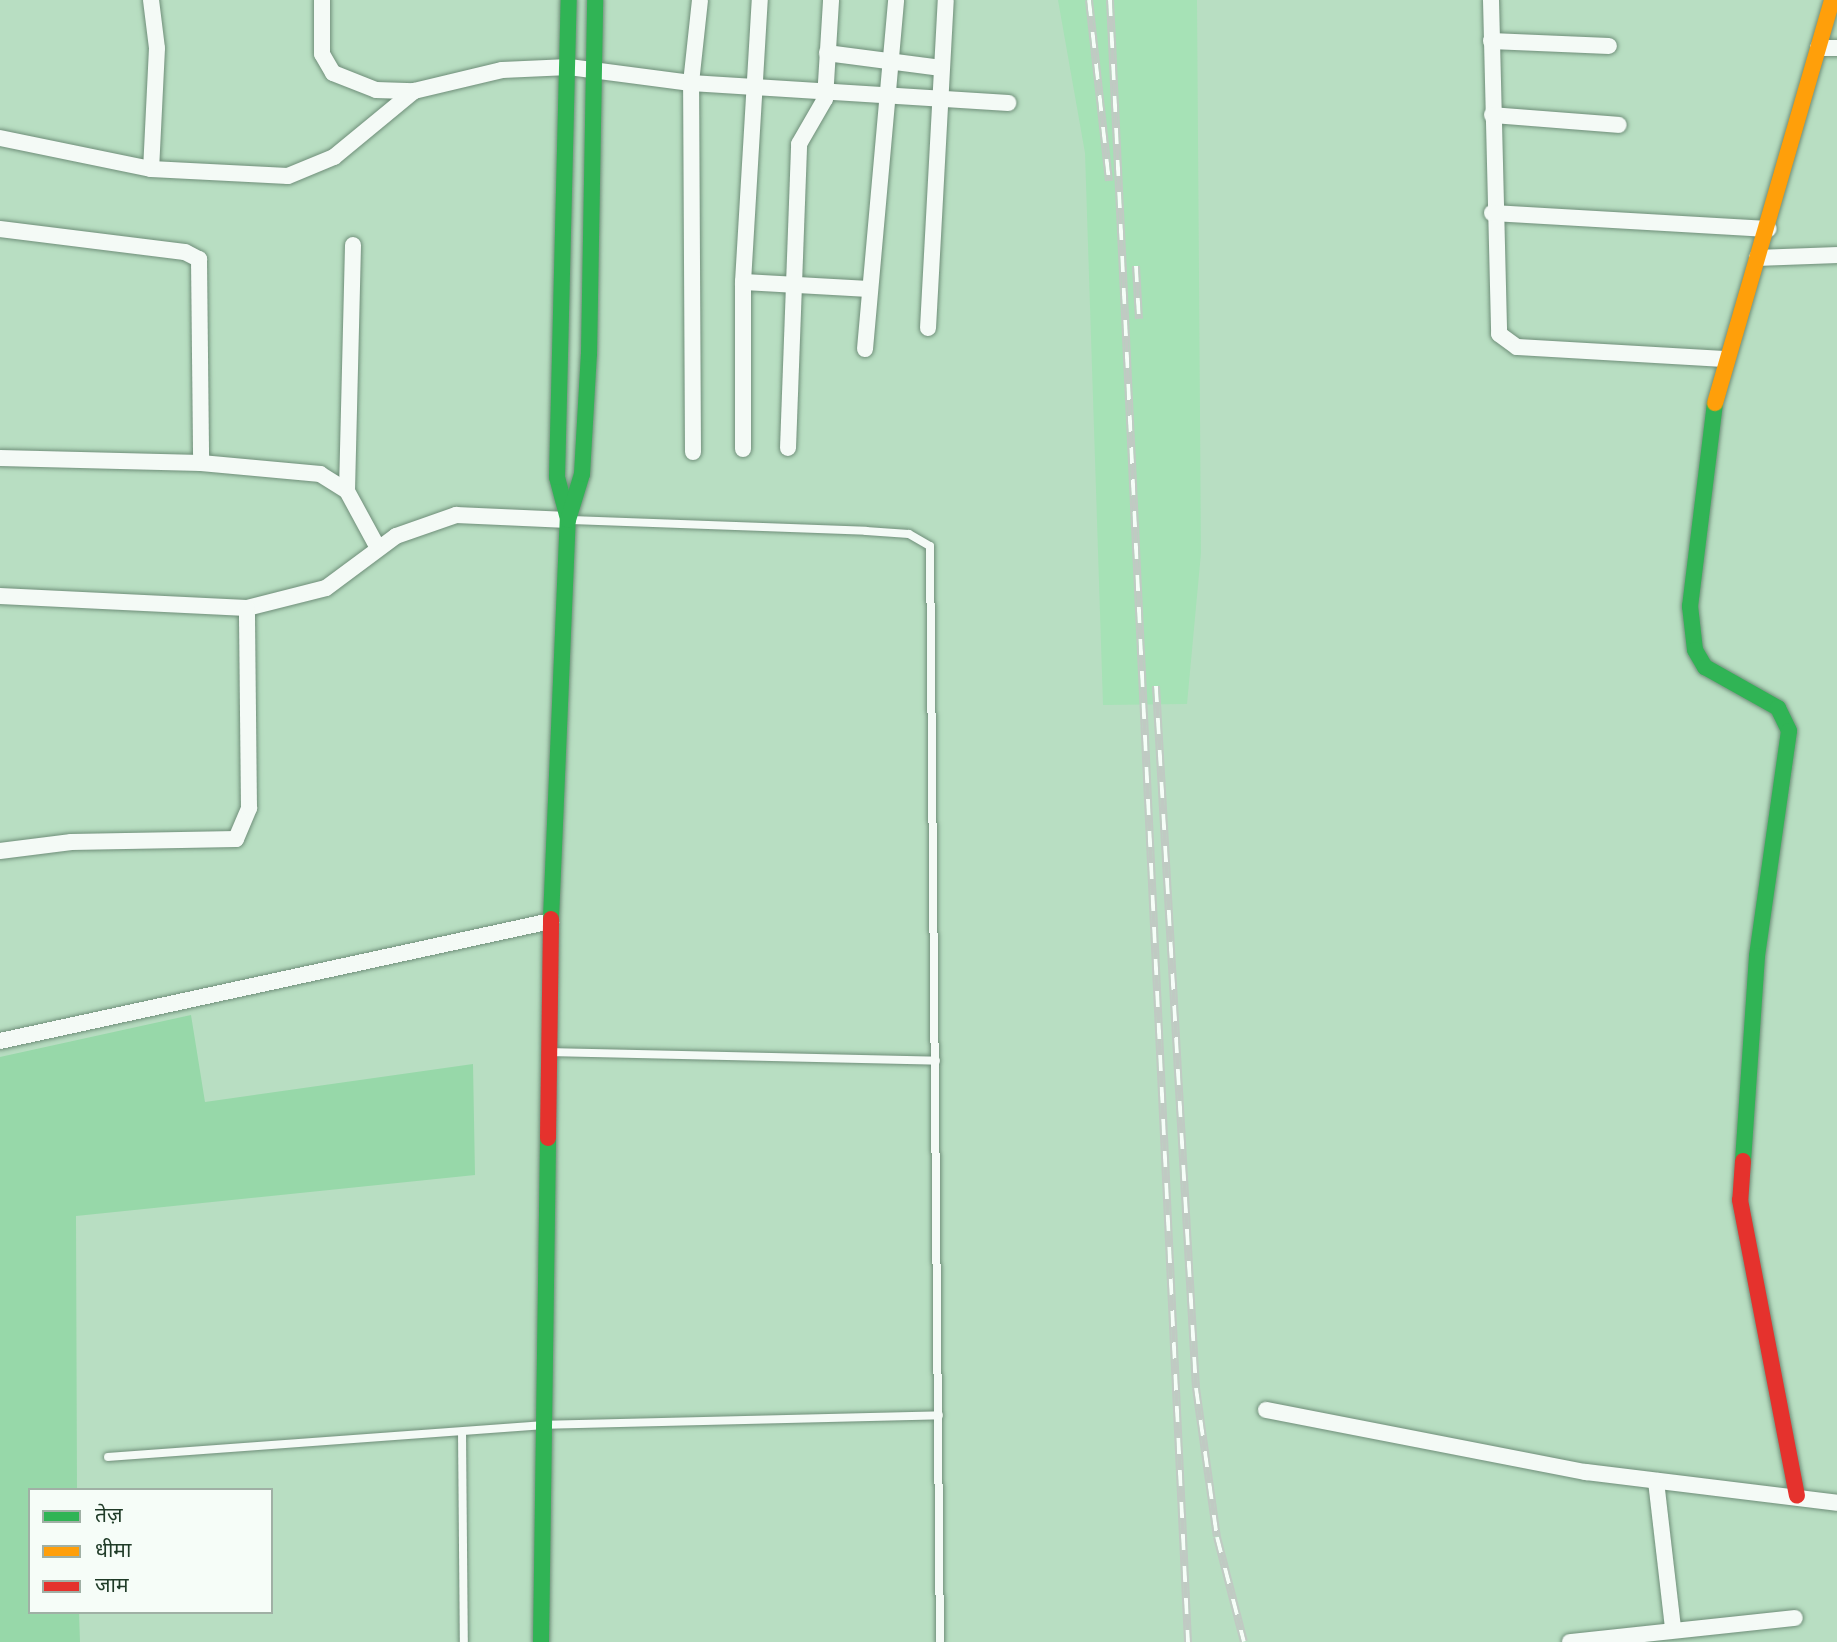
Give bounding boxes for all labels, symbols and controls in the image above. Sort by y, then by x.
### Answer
legend [28,1488,273,1614]
text: तेज़ [95,1502,123,1527]
text: धीमा [95,1537,131,1562]
text: जाम [95,1572,129,1597]

